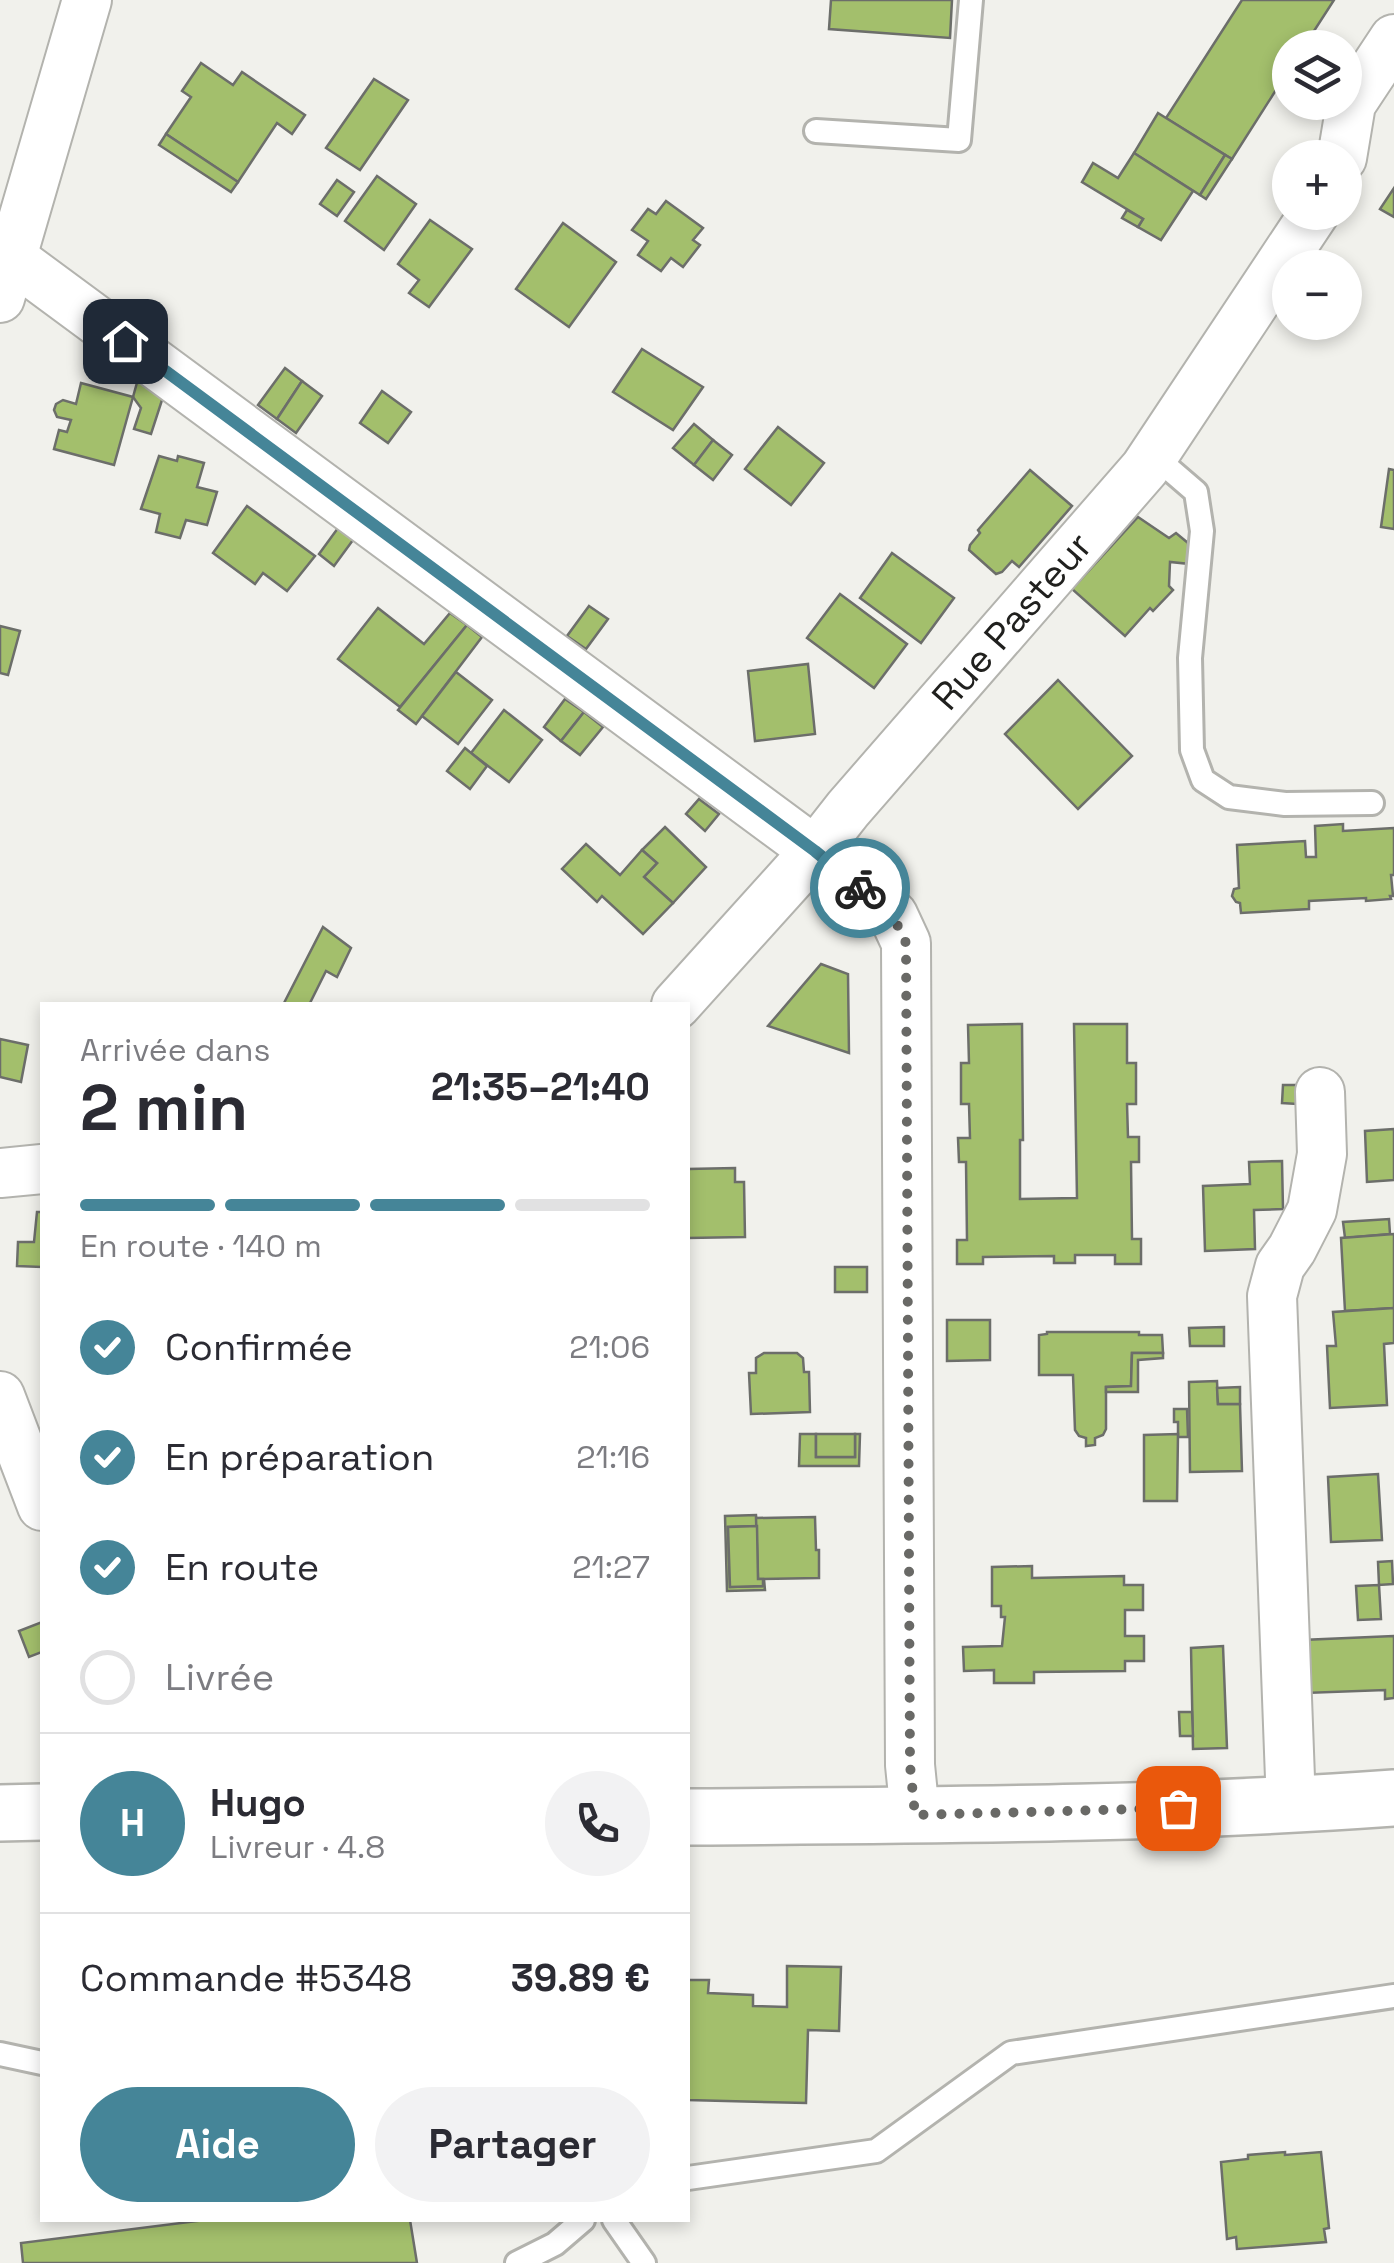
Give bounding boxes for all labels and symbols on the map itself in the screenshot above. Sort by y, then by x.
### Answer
pin [83,299,168,384]
street label: Rue Pasteur [922,522,1102,720]
courier [810,838,910,938]
pin [1136,1766,1221,1851]

